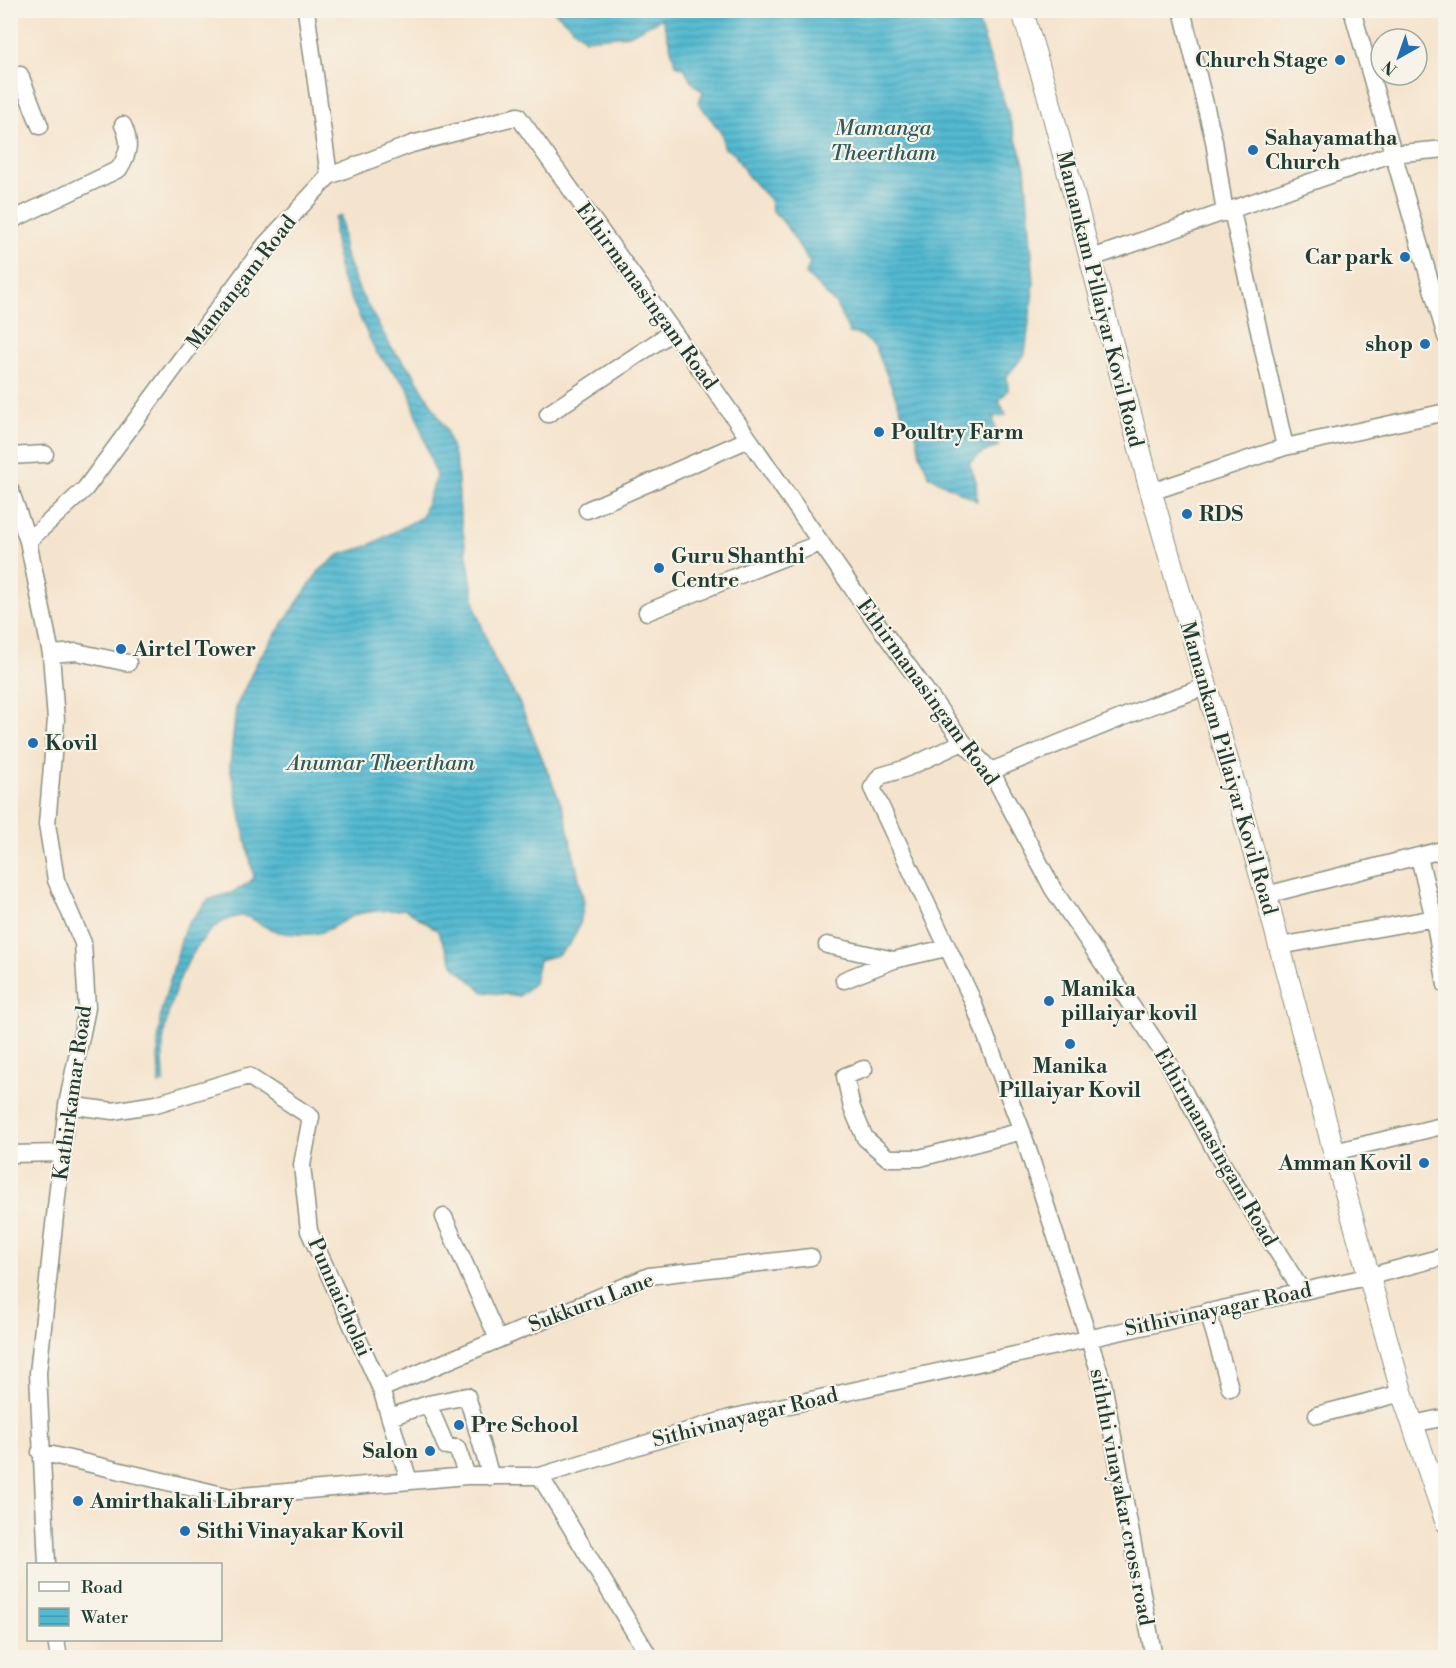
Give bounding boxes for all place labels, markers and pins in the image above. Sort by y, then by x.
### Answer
place label: Church Stage [1195,48,1328,74]
marker: Church Stage [1333,53,1347,67]
place label: Sahayamatha Church [1265,126,1398,176]
marker: Sahayamatha Church [1246,143,1260,157]
place label: Car park [1305,245,1394,271]
marker: Car park [1398,250,1412,264]
place label: shop [1365,332,1413,358]
marker: shop [1418,337,1432,351]
place label: Poultry Farm [891,420,1024,446]
marker: Poultry Farm [872,425,886,439]
place label: RDS [1199,502,1243,528]
marker: RDS [1180,507,1194,521]
place label: Guru Shanthi Centre [671,544,805,594]
marker: Guru Shanthi Centre [652,561,666,575]
place label: Airtel Tower [132,637,256,663]
marker: Airtel Tower [114,642,128,656]
place label: Kovil [45,731,98,757]
marker: Kovil [26,736,40,750]
place label: Manika pillaiyar kovil [1061,977,1197,1027]
marker: Manika pillaiyar kovil [1042,994,1056,1008]
marker: Manika Pillaiyar Kovil [1063,1037,1077,1051]
place label: Manika Pillaiyar Kovil [999,1054,1141,1104]
place label: Amman Kovil [1277,1151,1412,1177]
marker: Amman Kovil [1417,1156,1431,1170]
place label: Pre School [471,1413,579,1439]
marker: Pre School [452,1418,466,1432]
place label: Salon [363,1439,418,1465]
marker: Salon [423,1444,437,1458]
place label: Amirthakali Library [89,1489,294,1515]
marker: Amirthakali Library [71,1494,85,1508]
place label: Sithi Vinayakar Kovil [197,1519,404,1545]
marker: Sithi Vinayakar Kovil [178,1524,192,1538]

